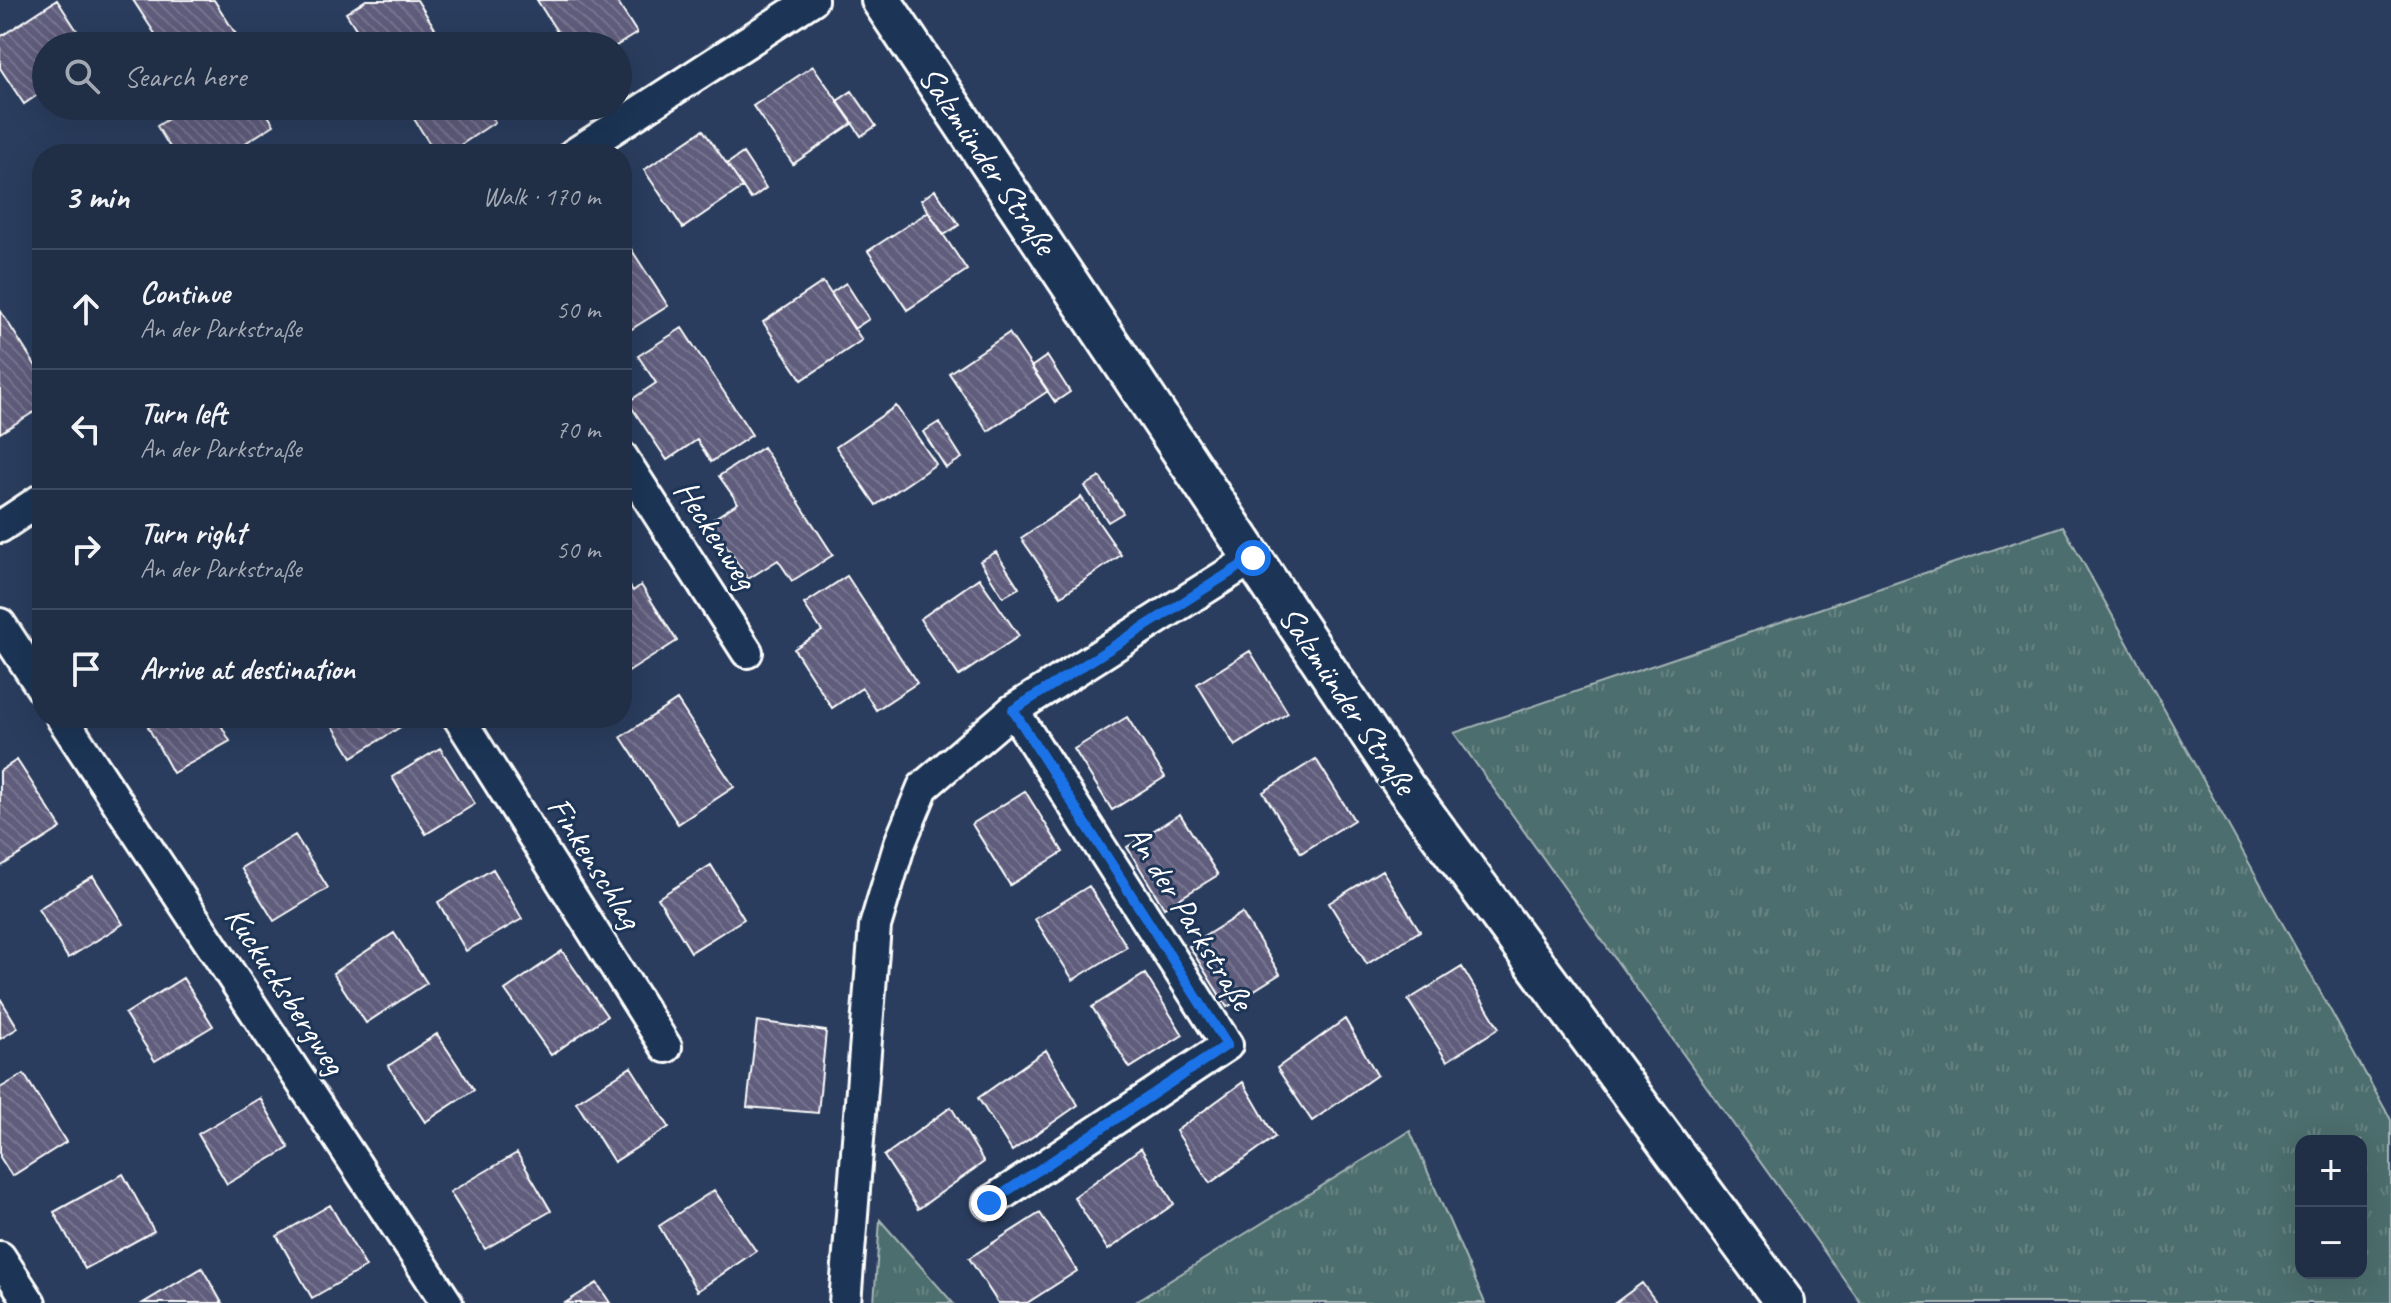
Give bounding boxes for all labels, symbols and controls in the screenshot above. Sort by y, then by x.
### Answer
search box [32,32,632,120]
icon: search [60,54,104,98]
text: Search here [124,57,246,95]
street label: Salzmünder Straße [909,58,1068,265]
text: 3 min [64,175,129,218]
text: Walk · 170 m [483,180,600,213]
text: Continue [140,274,230,312]
icon: ahead [64,287,108,331]
text: 50 m [556,293,600,326]
text: An der Parkstraße [140,312,301,345]
text: Turn left [140,394,227,432]
icon: left [64,407,108,451]
text: 70 m [556,413,600,446]
text: An der Parkstraße [140,432,301,465]
street label: Heckenweg [665,471,769,599]
text: Turn right [140,514,245,552]
icon: right [64,527,108,571]
text: 50 m [556,533,600,566]
route start [1235,540,1271,576]
text: An der Parkstraße [140,552,301,585]
street label: Salzmünder Straße [1269,598,1428,805]
icon: arrive [64,647,108,691]
text: Arrive at destination [140,650,355,688]
street label: Finkenschlag [538,788,654,938]
street label: An der Parkstraße [1116,816,1266,1020]
street label: Kuckucksbergweg [216,898,357,1084]
map controls [2295,1135,2367,1279]
button: + [2295,1135,2367,1207]
route end [971,1185,1007,1221]
button: − [2295,1207,2367,1279]

